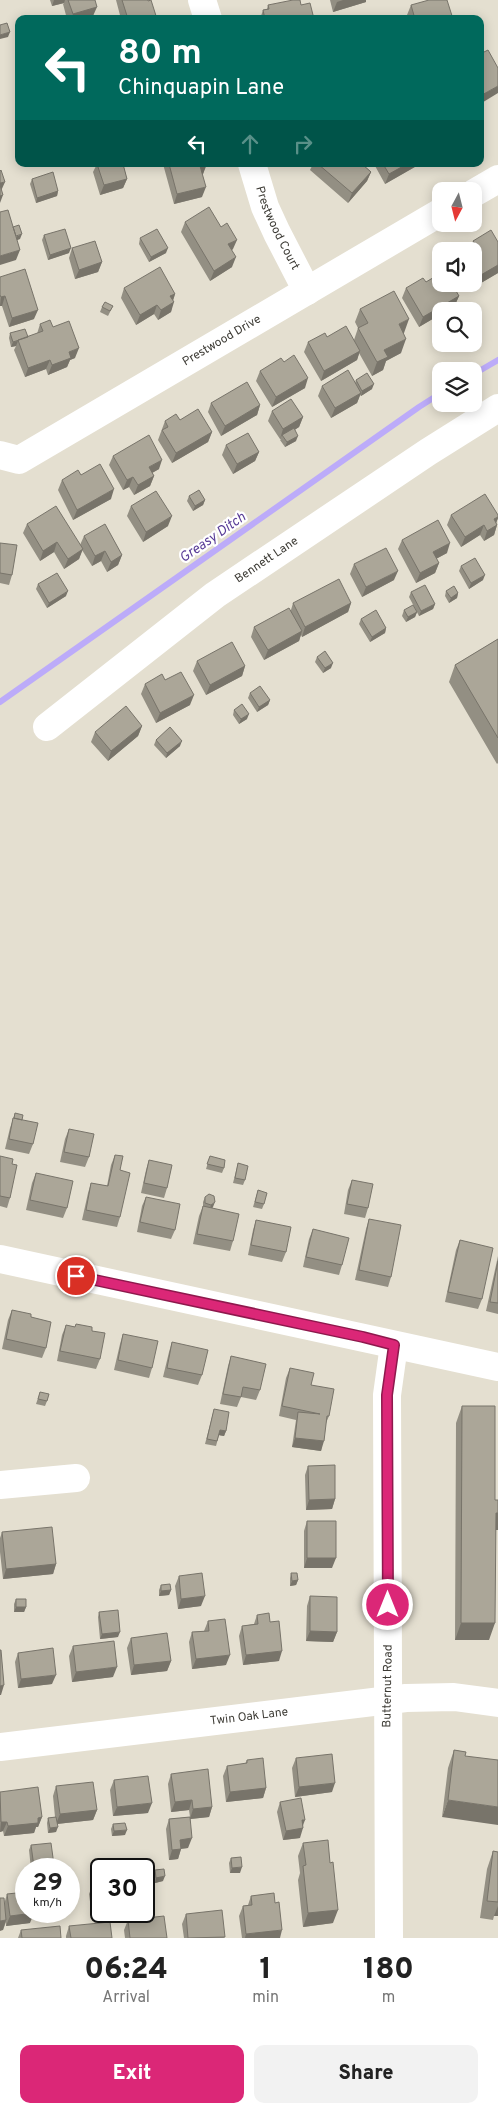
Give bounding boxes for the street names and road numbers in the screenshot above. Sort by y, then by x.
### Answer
street label: Prestwood Court [251,184,303,273]
street label: Prestwood Drive [180,311,264,370]
street label: Bennett Lane [232,533,302,587]
street label: Butternut Road [379,1644,397,1728]
street label: Twin Oak Lane [209,1704,289,1730]

